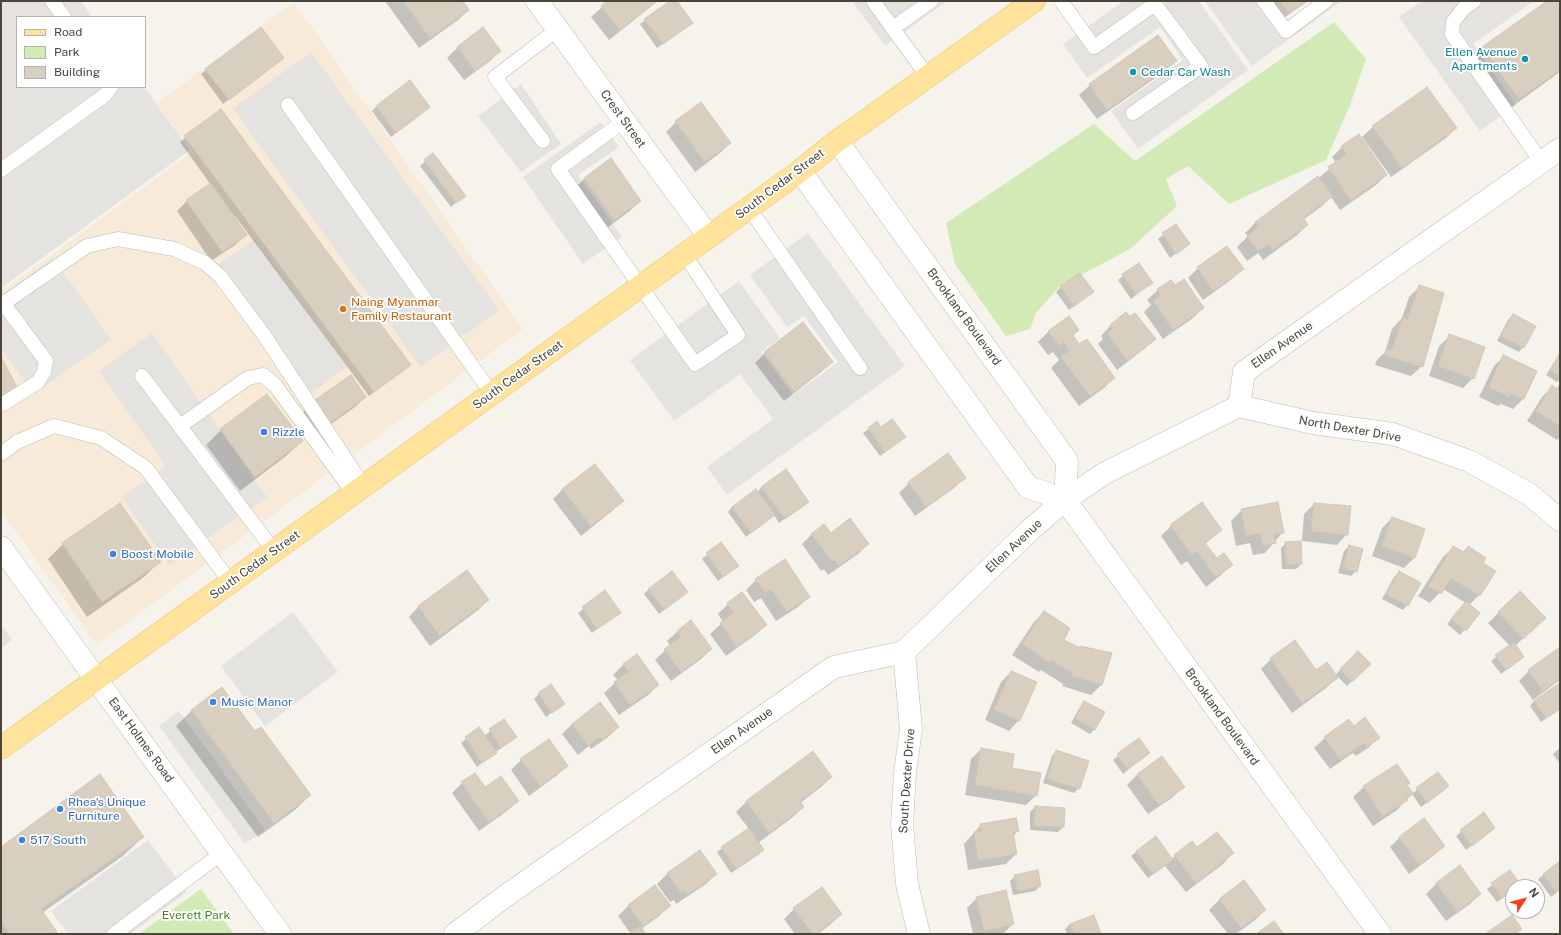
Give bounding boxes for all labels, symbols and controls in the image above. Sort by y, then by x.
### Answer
legend [16,16,146,88]
text: Road [54,25,82,39]
text: Park [54,45,80,59]
place label: Ellen Avenue Apartments [1445,45,1517,73]
marker: Ellen Avenue Apartments [1520,54,1530,64]
text: Building [54,65,100,79]
place label: Cedar Car Wash [1141,65,1230,79]
marker: Cedar Car Wash [1128,67,1138,77]
street label: Crest Street [597,87,649,151]
street label: South Cedar Street [733,146,827,222]
street label: Brookland Boulevard [924,266,1004,368]
place label: Naing Myanmar Family Restaurant [351,295,452,323]
marker: Naing Myanmar Family Restaurant [338,304,348,314]
street label: Ellen Avenue [1248,318,1316,372]
street label: South Cedar Street [470,338,566,412]
street label: North Dexter Drive [1298,413,1402,445]
place label: Rizzle [272,425,305,439]
marker: Rizzle [259,427,269,437]
street label: Ellen Avenue [983,516,1045,576]
street label: South Cedar Street [207,528,303,602]
place label: Boost Mobile [121,547,194,561]
marker: Boost Mobile [108,549,118,559]
street label: Brookland Boulevard [1182,666,1262,768]
street label: East Holmes Road [105,695,177,785]
place label: Music Manor [221,695,293,709]
marker: Music Manor [208,697,218,707]
street label: Ellen Avenue [708,704,776,758]
street label: South Dexter Drive [896,728,918,834]
place label: Rhea's Unique Furniture [68,795,146,823]
marker: Rhea's Unique Furniture [55,804,65,814]
place label: 517 South [30,833,86,847]
marker: 517 South [17,835,27,845]
north arrow [1505,879,1545,919]
text: N [1527,886,1541,900]
park label: Everett Park [162,908,230,922]

